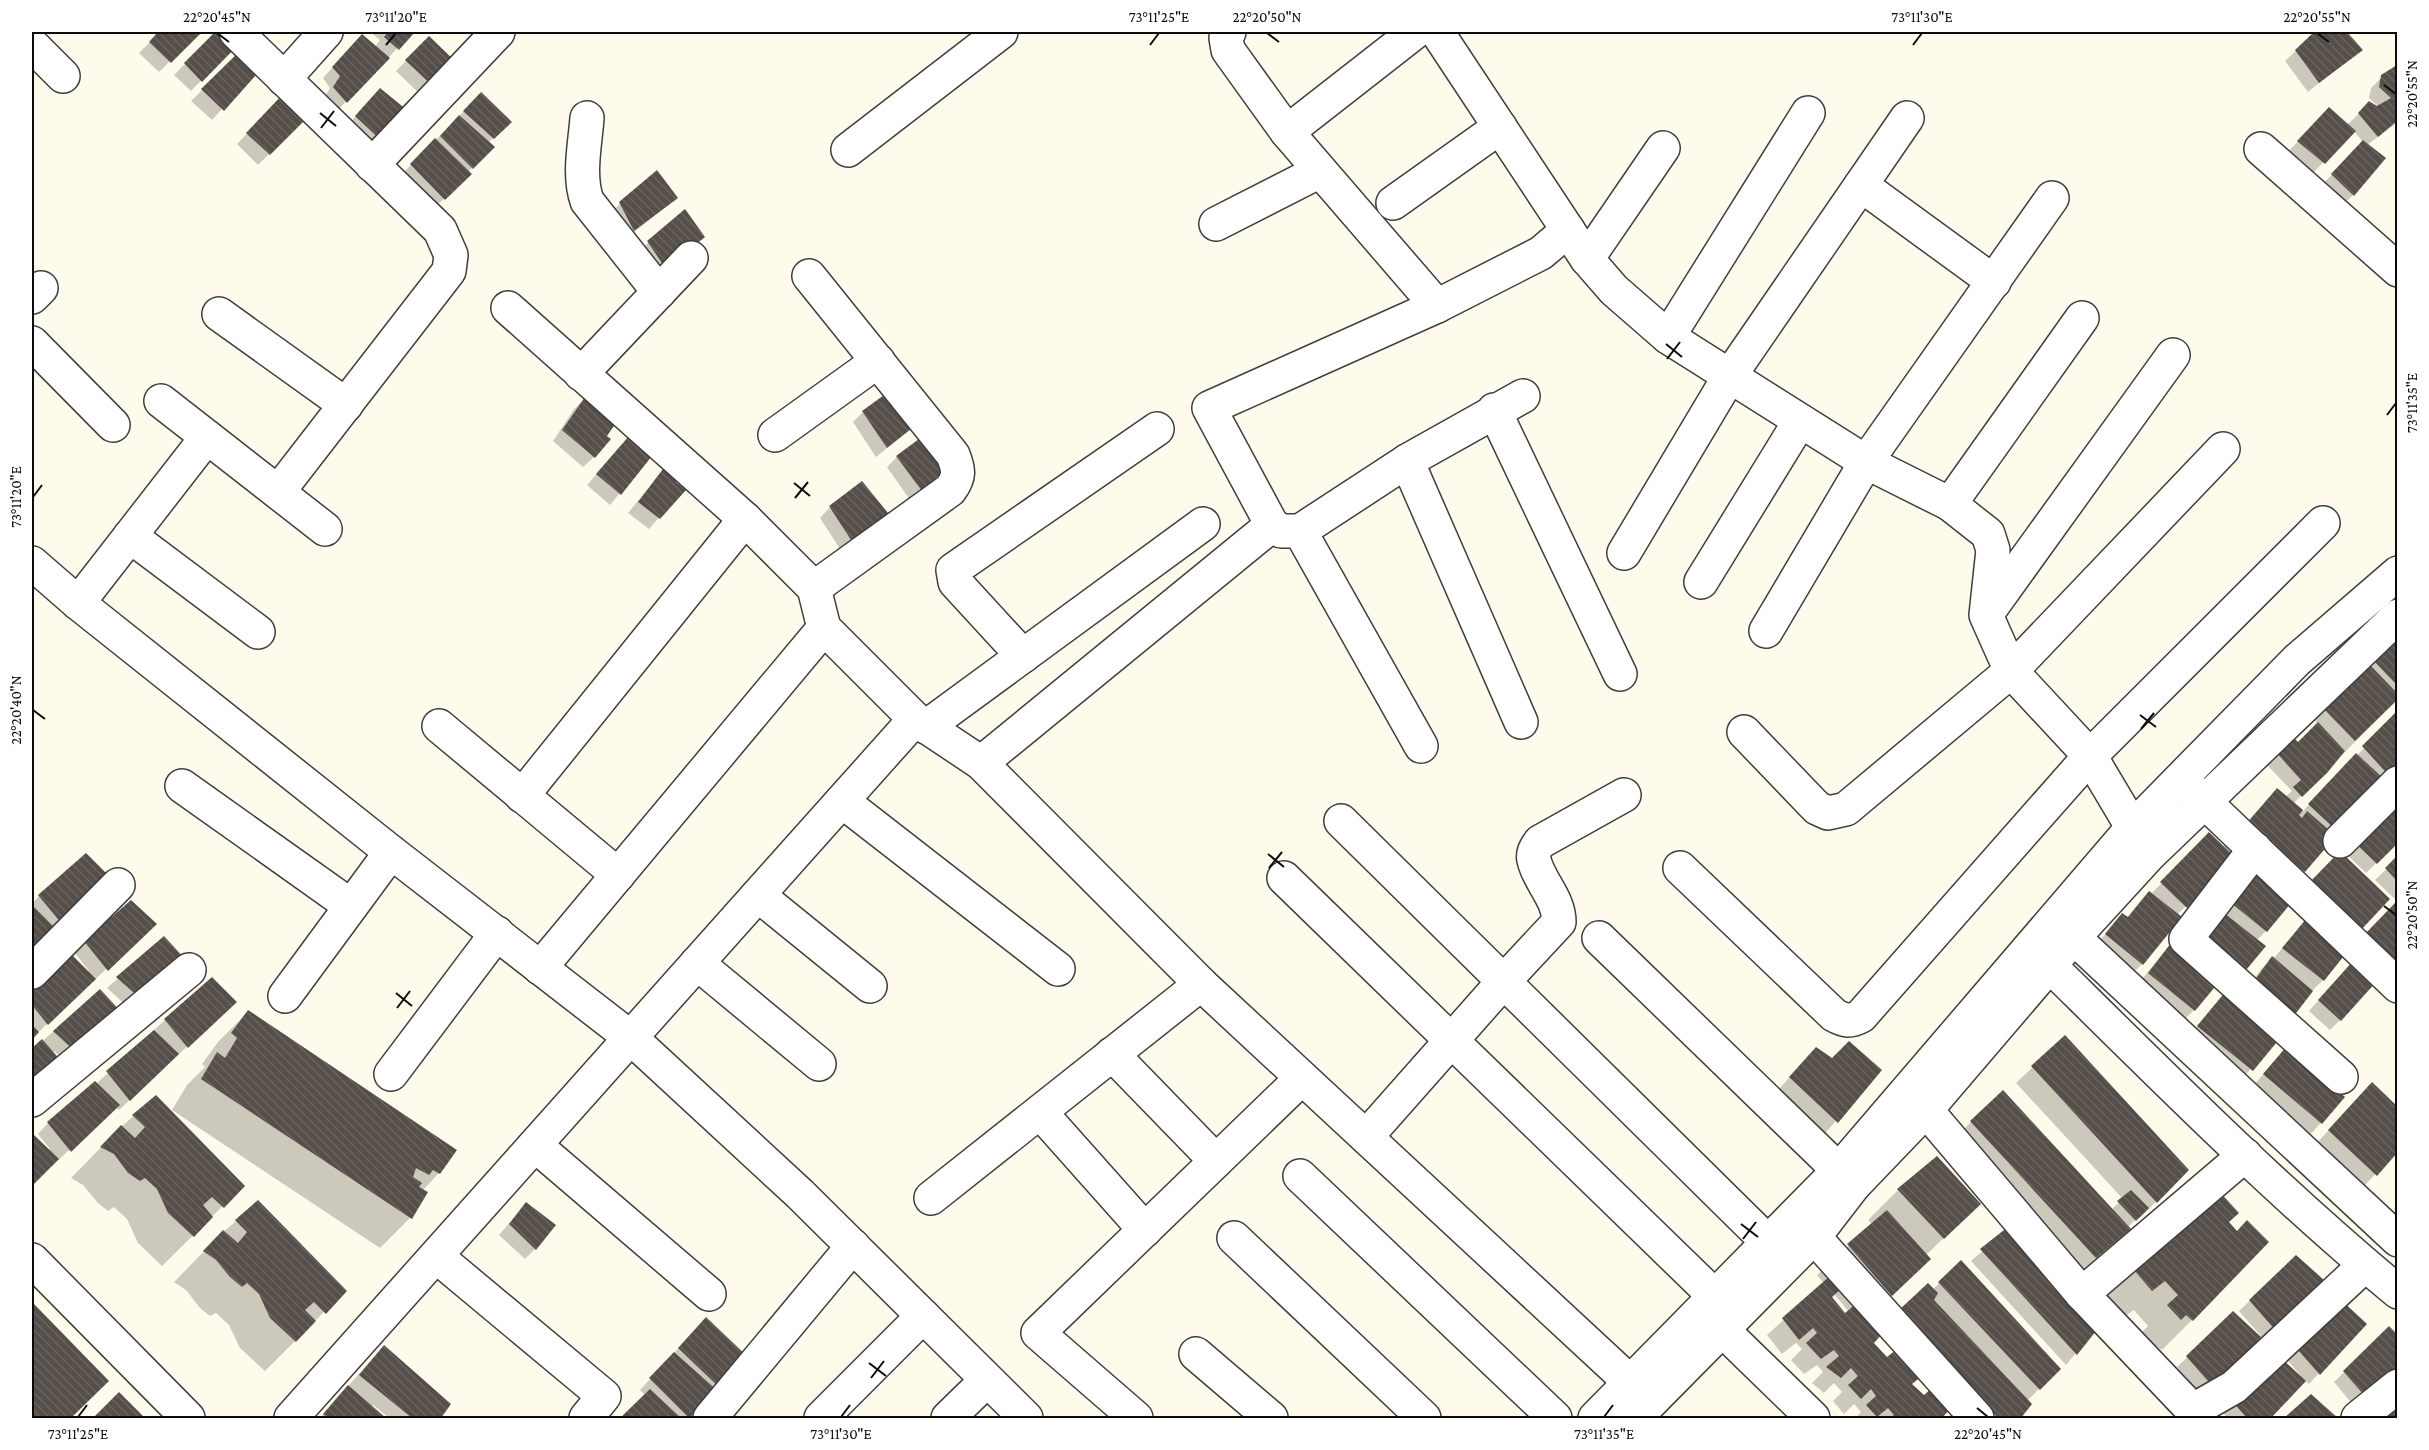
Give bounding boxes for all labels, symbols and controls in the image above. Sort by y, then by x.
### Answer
text: 22°20'45"N [183,9,251,25]
text: 73°11'20"E [365,9,427,25]
text: 73°11'25"E [1129,9,1189,25]
text: 22°20'50"N [1233,9,1302,25]
text: 73°11'30"E [1891,9,1953,25]
text: 22°20'55"N [2283,9,2351,25]
text: 22°20'55"N [2404,60,2420,128]
text: 73°11'35"E [2404,373,2420,433]
text: 73°11'20"E [8,466,24,528]
text: 22°20'40"N [8,675,24,745]
text: 22°20'50"N [2404,880,2420,949]
text: 73°11'25"E [48,1426,108,1442]
text: 73°11'30"E [810,1426,872,1442]
text: 73°11'35"E [1574,1426,1634,1442]
text: 22°20'45"N [1954,1426,2022,1442]

